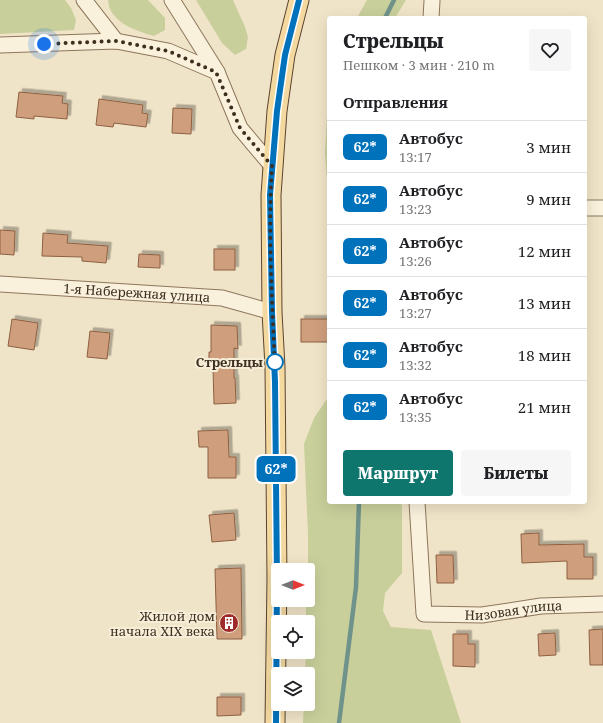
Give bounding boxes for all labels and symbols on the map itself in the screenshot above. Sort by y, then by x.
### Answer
your location [34,34,54,54]
street label: 1-я Набережная улица [63,279,211,306]
place label: Стрельцы [196,353,264,371]
marker: Стрельцы [266,353,284,371]
line badge: 62* [253,456,299,482]
north arrow [271,563,315,607]
street label: Низовая улица [464,596,563,624]
place label: Жилой дом начала XIX века [110,607,215,640]
building icon: Жилой дом начала XIX века [218,612,240,634]

